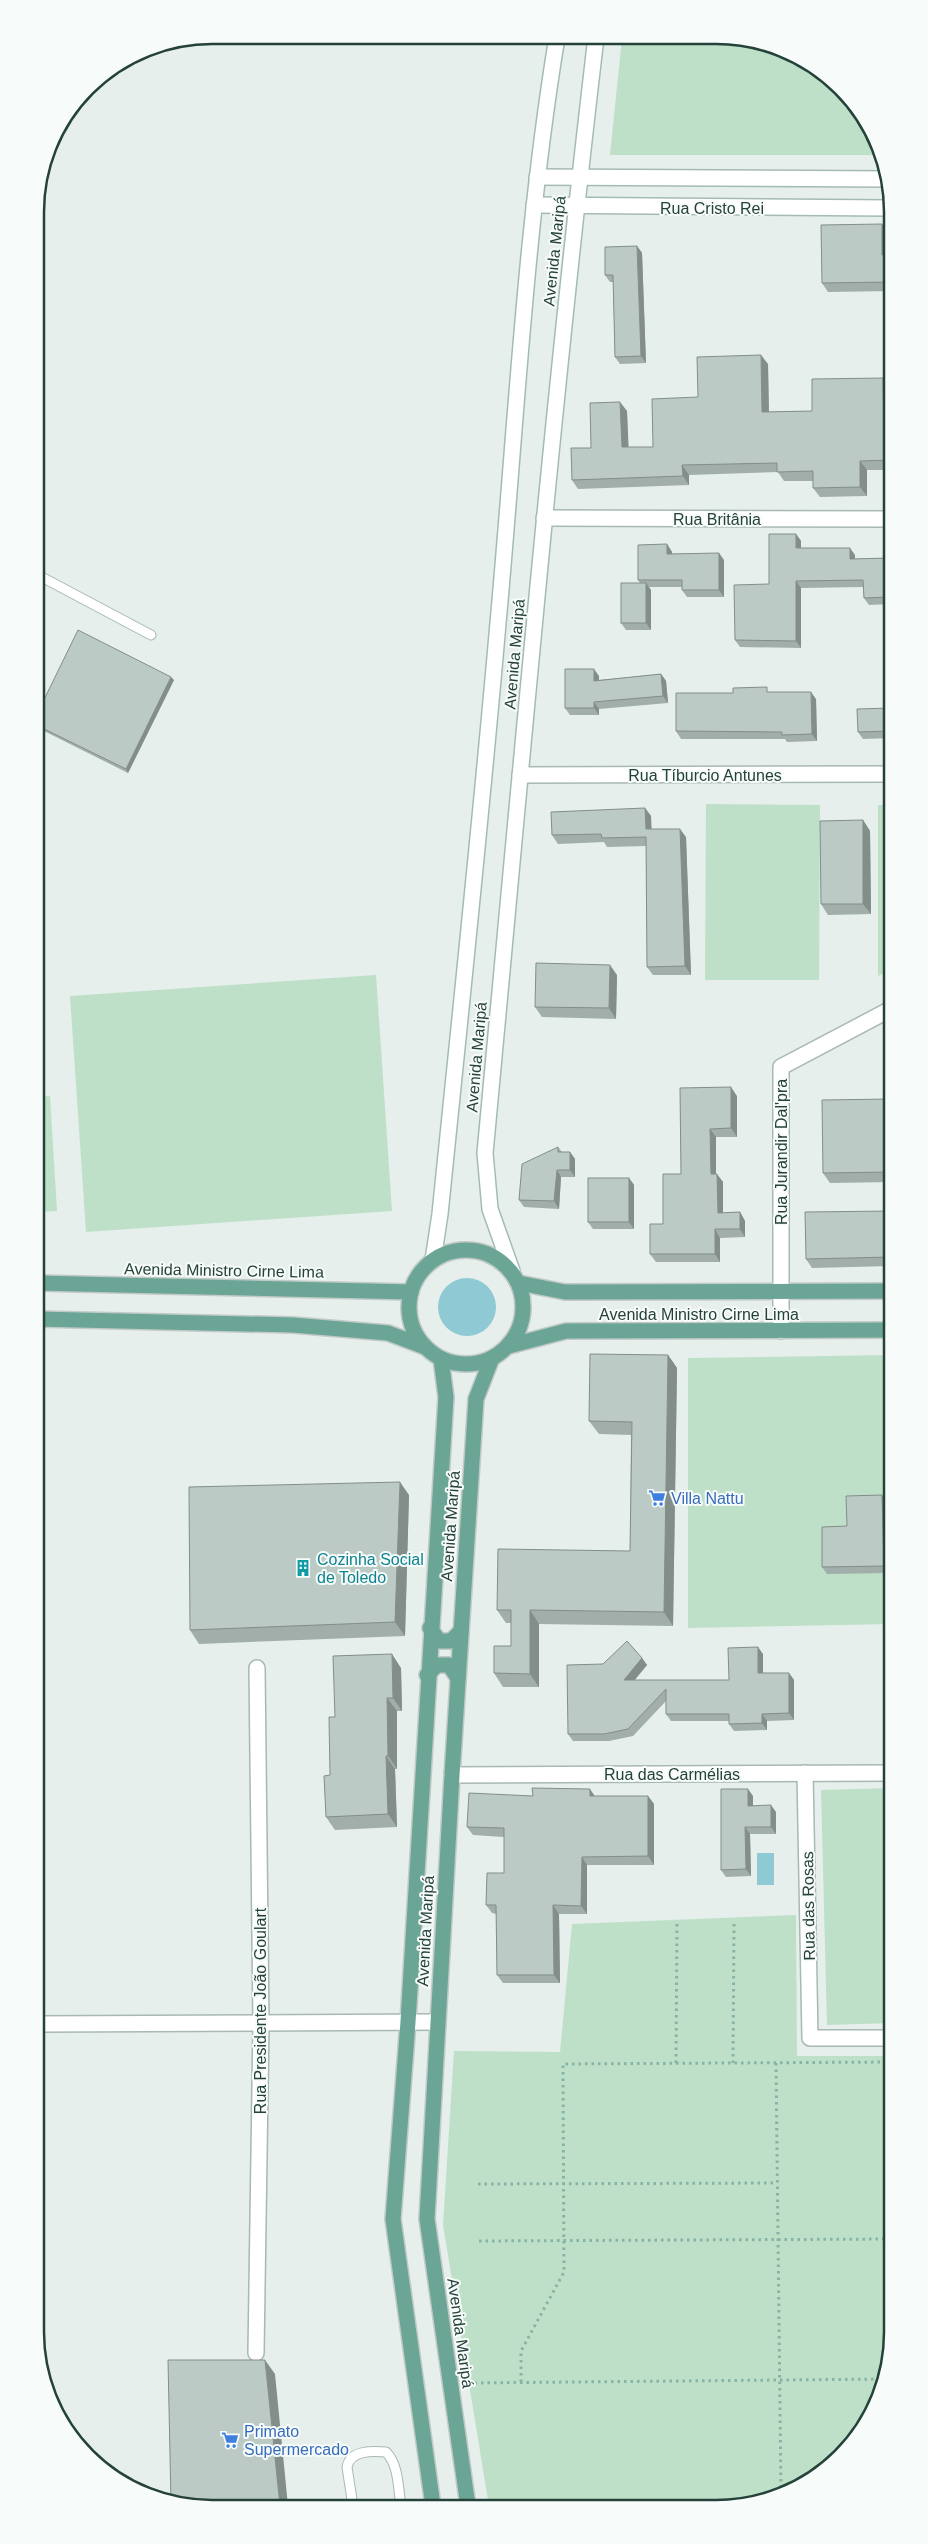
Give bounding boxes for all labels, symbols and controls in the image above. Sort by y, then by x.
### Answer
street label: Avenida Maripá [540,195,569,307]
street label: Rua Cristo Rei [660,200,764,217]
street label: Rua Britânia [673,511,761,528]
street label: Avenida Maripá [501,598,528,710]
street label: Rua Tíburcio Antunes [628,767,782,784]
street label: Avenida Maripá [463,1001,490,1113]
street label: Rua Jurandir Dal'pra [773,1079,790,1225]
street label: Avenida Ministro Cirne Lima [124,1260,324,1281]
street label: Avenida Ministro Cirne Lima [599,1306,799,1323]
street label: Avenida Maripá [438,1470,463,1582]
supermarket icon: Villa Nattu [647,1488,667,1508]
place label: Villa Nattu [671,1490,744,1507]
place label: Cozinha Social de Toledo [317,1551,424,1586]
building icon: Cozinha Social de Toledo [293,1558,313,1578]
street label: Rua das Carmélias [604,1766,740,1783]
street label: Rua das Rosas [799,1851,818,1961]
street label: Avenida Maripá [414,1875,437,1987]
street label: Rua Presidente João Goulart [252,1907,269,2114]
street label: Avenida Maripá [444,2277,477,2389]
place label: Primato Supermercado [244,2423,349,2458]
supermarket icon: Primato Supermercado [220,2430,240,2450]

